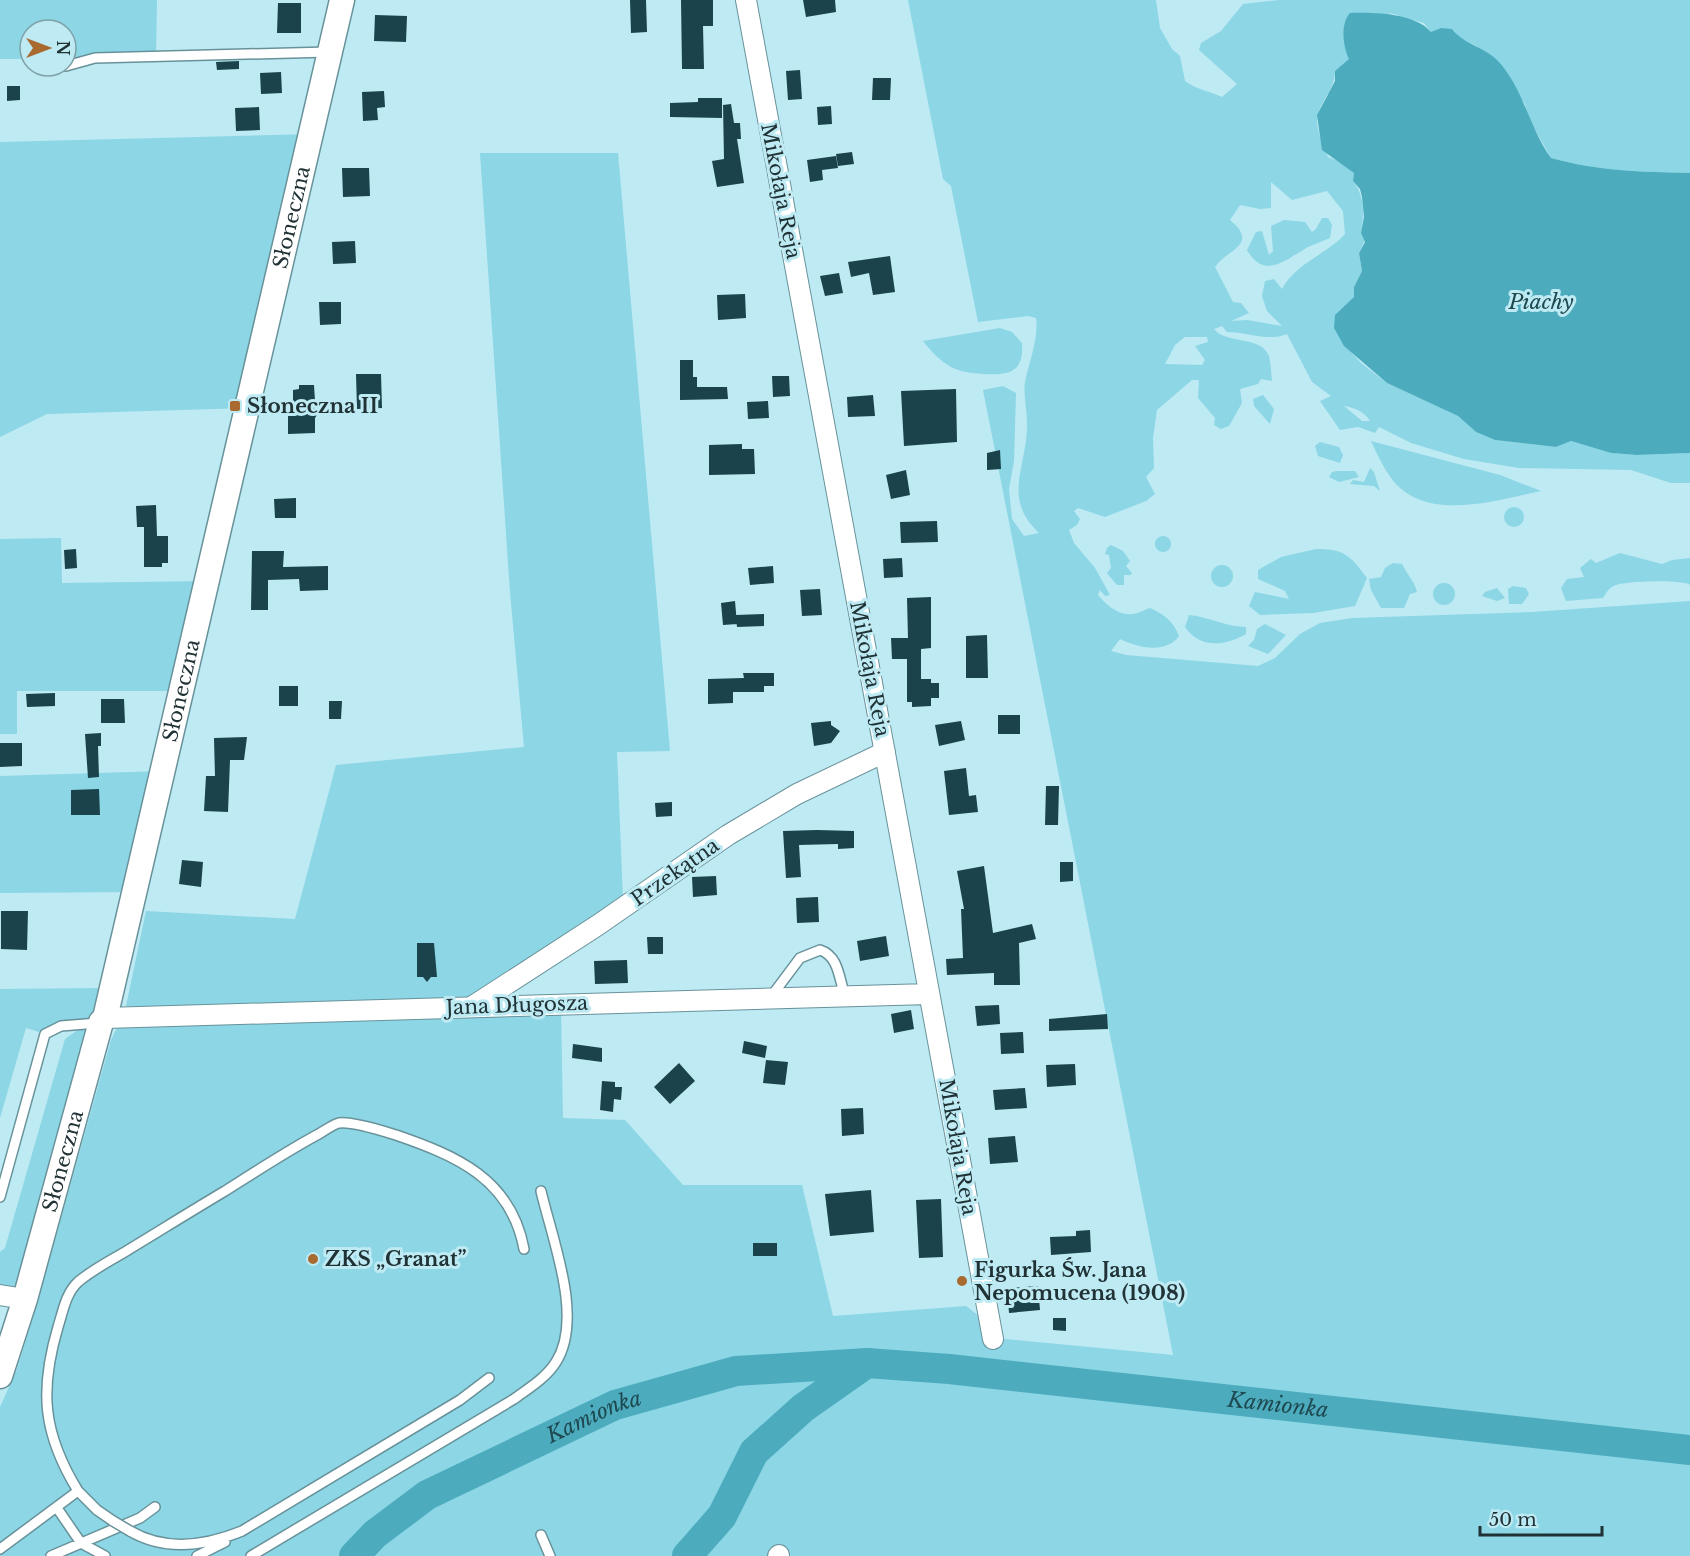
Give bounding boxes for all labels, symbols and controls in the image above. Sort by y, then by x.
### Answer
north arrow [18,18,78,78]
text: N [53,40,73,56]
street label: Mikołaja Reja [756,121,806,262]
street label: Słoneczna [268,163,315,271]
water label: Piachy [1507,289,1574,315]
place label: Słoneczna II [247,394,378,418]
marker: Słoneczna II [228,399,242,413]
street label: Mikołaja Reja [845,599,895,740]
street label: Słoneczna [158,636,205,744]
street label: Przekątna [626,832,724,911]
street label: Jana Długosza [442,990,589,1020]
street label: Mikołaja Reja [934,1077,982,1218]
street label: Słoneczna [37,1107,88,1215]
place label: ZKS „Granat” [325,1247,467,1271]
marker: ZKS „Granat” [306,1252,320,1266]
place label: Figurka Św. Jana Nepomucena (1908) [974,1257,1185,1305]
marker: Figurka Św. Jana Nepomucena (1908) [955,1274,969,1288]
water label: Kamionka [541,1385,644,1449]
water label: Kamionka [1225,1386,1330,1423]
scale bar [1480,1499,1602,1537]
text: 50 m [1489,1509,1537,1531]

